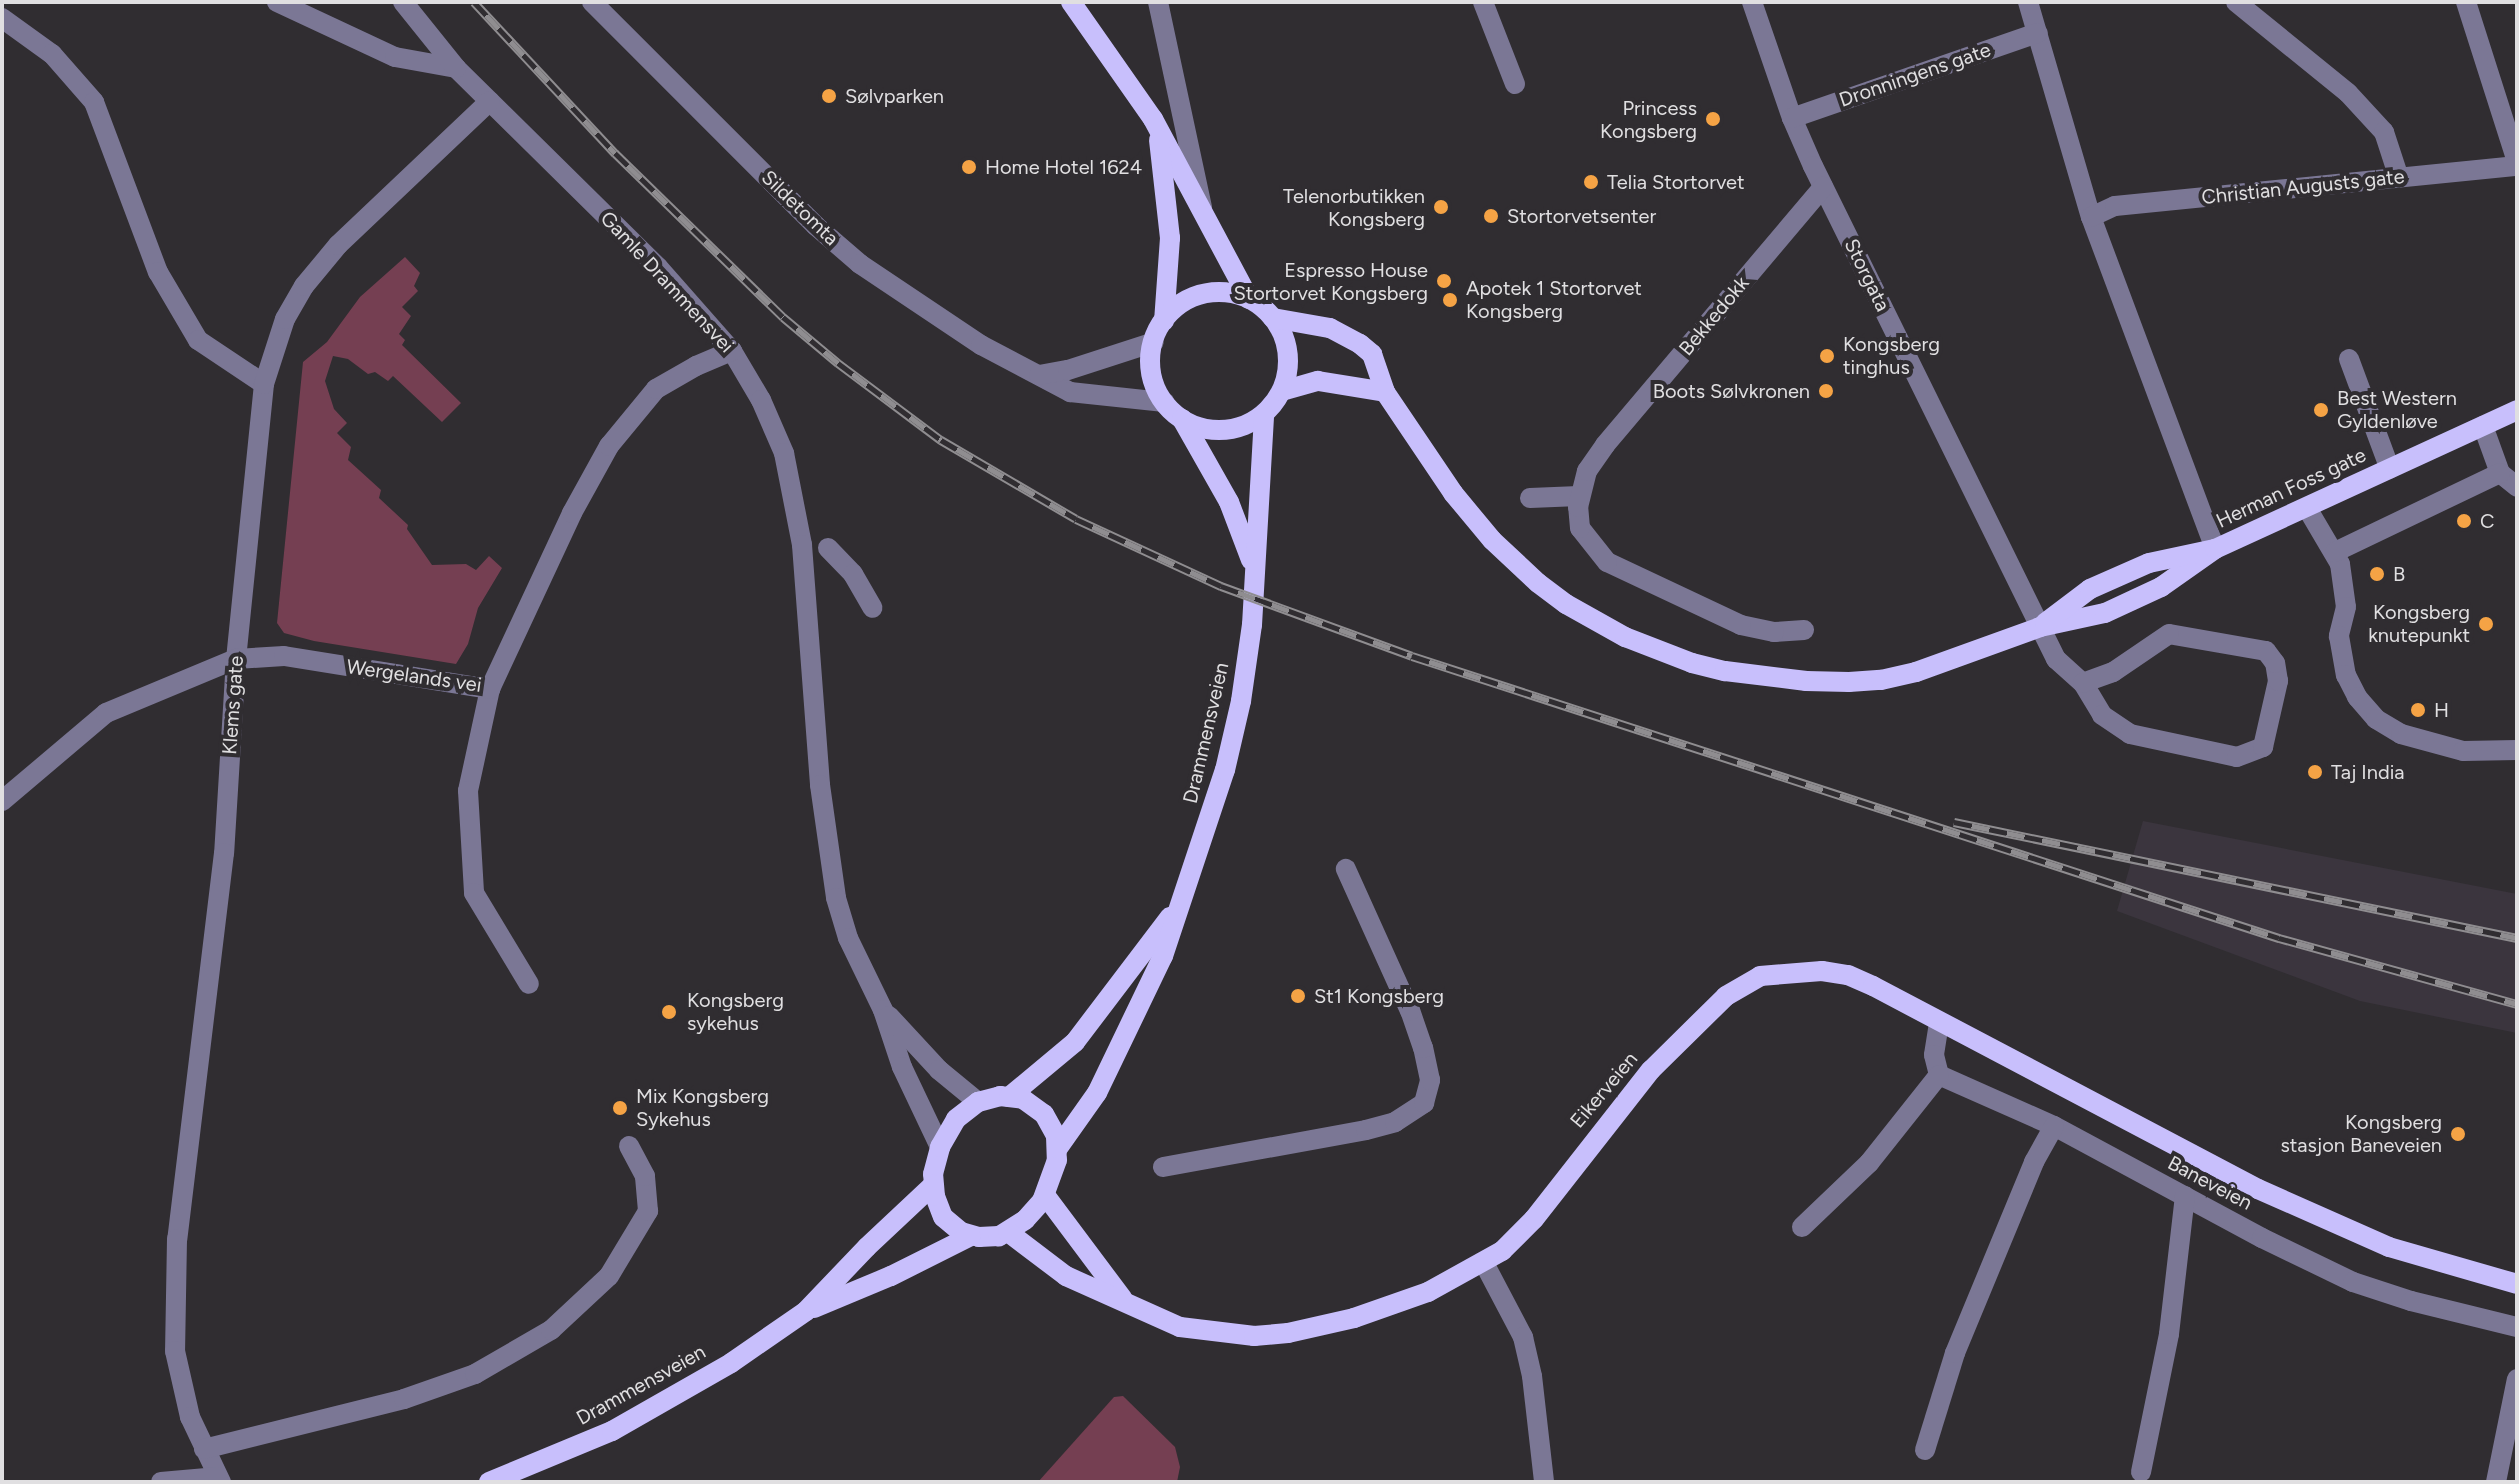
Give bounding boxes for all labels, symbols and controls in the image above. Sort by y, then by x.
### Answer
street label: Dronningens gate [1836,38,1994,112]
place label: Sølvparken [845,84,944,108]
marker: Sølvparken [820,87,838,105]
place label: Princess Kongsberg [1600,96,1697,143]
marker: Princess Kongsberg [1704,110,1722,128]
place label: Home Hotel 1624 [985,155,1142,179]
marker: Home Hotel 1624 [960,158,978,176]
street label: Christian Augusts gate [2200,164,2406,210]
street label: Sildetomta [756,165,844,251]
place label: Telia Stortorvet [1607,170,1745,194]
marker: Telia Stortorvet [1582,173,1600,191]
place label: Telenorbutikken Kongsberg [1283,184,1425,231]
marker: Telenorbutikken Kongsberg [1432,198,1450,216]
place label: Stortorvetsenter [1507,204,1656,228]
street label: Gamle Drammensvei [595,206,739,358]
marker: Stortorvetsenter [1482,207,1500,225]
street label: Storgata [1839,235,1895,315]
place label: Espresso House Stortorvet Kongsberg [1233,258,1428,305]
marker: Espresso House Stortorvet Kongsberg [1435,272,1453,290]
street label: Bekkedokk [1674,272,1754,360]
place label: Apotek 1 Stortorvet Kongsberg [1466,276,1642,323]
marker: Apotek 1 Stortorvet Kongsberg [1441,291,1459,309]
place label: Kongsberg tinghus [1843,332,1940,379]
marker: Kongsberg tinghus [1818,347,1836,365]
place label: Boots Sølvkronen [1653,379,1810,403]
marker: Boots Sølvkronen [1817,382,1835,400]
place label: Best Western Gyldenløve [2337,386,2457,433]
marker: Best Western Gyldenløve [2312,401,2330,419]
street label: Herman Foss gate [2212,443,2370,533]
place label: C [2480,509,2494,533]
marker: C [2455,512,2473,530]
place label: B [2393,562,2405,586]
marker: B [2368,565,2386,583]
place label: Kongsberg knutepunkt [2368,600,2470,647]
marker: Kongsberg knutepunkt [2477,615,2495,633]
street label: Klems gate [218,655,248,755]
street label: Wergelands vei [345,655,483,697]
street label: Drammensveien [1178,660,1234,806]
place label: H [2434,698,2449,722]
marker: H [2409,701,2427,719]
place label: Taj India [2331,760,2404,784]
marker: Taj India [2306,763,2324,781]
place label: St1 Kongsberg [1314,984,1444,1008]
marker: St1 Kongsberg [1289,987,1307,1005]
place label: Kongsberg sykehus [687,988,784,1035]
marker: Kongsberg sykehus [658,1001,680,1023]
street label: Eikerveien [1565,1047,1643,1133]
place label: Mix Kongsberg Sykehus [636,1084,769,1131]
marker: Mix Kongsberg Sykehus [611,1099,629,1117]
place label: Kongsberg stasjon Baneveien [2281,1110,2442,1157]
marker: Kongsberg stasjon Baneveien [2449,1125,2467,1143]
street label: Baneveien [2164,1151,2256,1215]
street label: Drammensveien [572,1340,710,1430]

